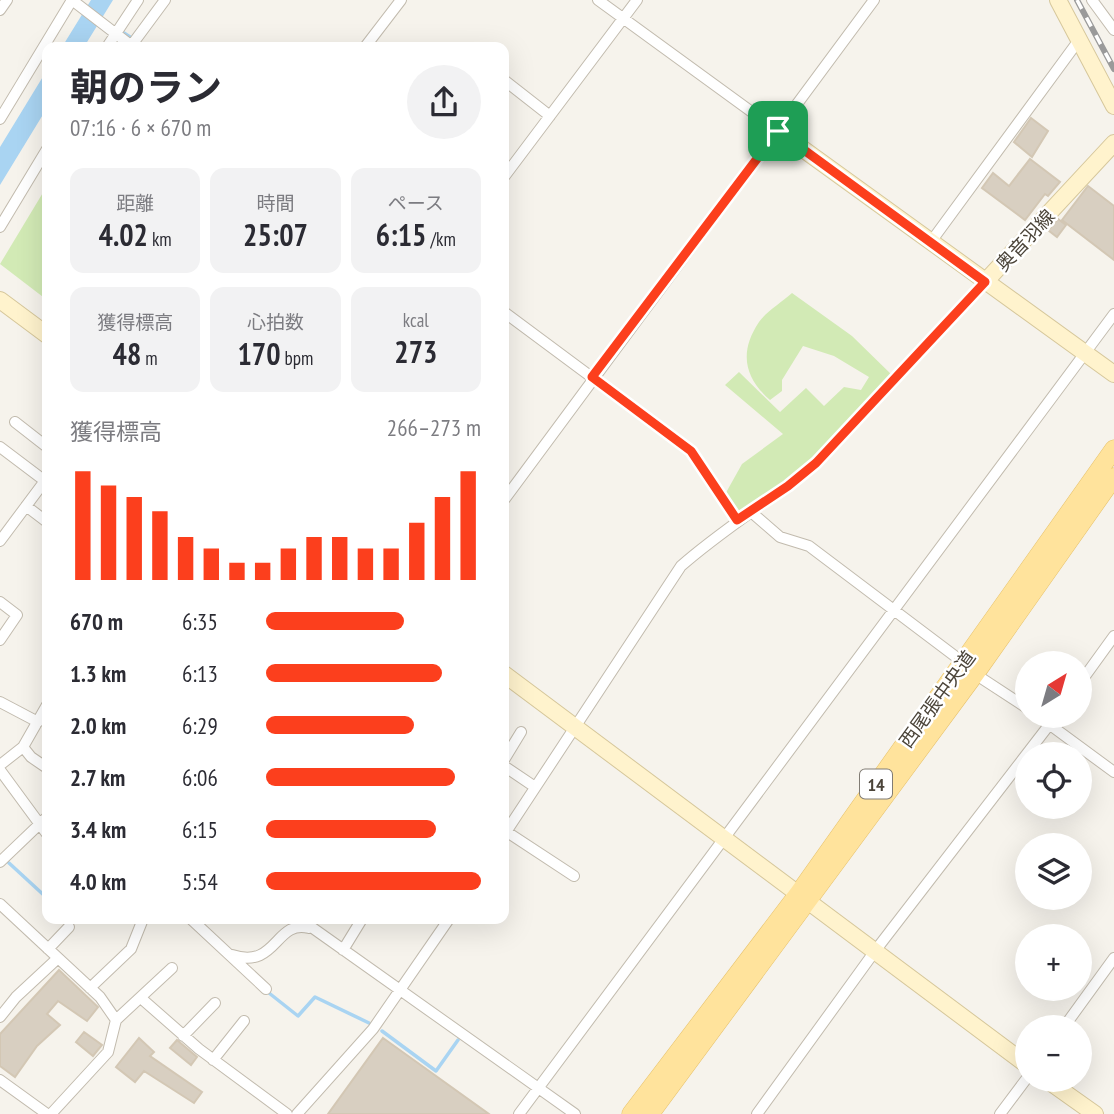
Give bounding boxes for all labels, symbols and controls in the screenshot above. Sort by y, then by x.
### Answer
text: 朝のラン [70,62,222,111]
button: share [407,65,481,139]
pin [748,101,808,161]
icon: arrive [759,112,797,150]
text: 07:16 · 6 × 670 m [70,113,211,142]
text: 距離 [116,191,154,215]
text: 時間 [256,191,295,215]
text: ペース [388,191,444,215]
street label: 奥音羽線 [990,204,1060,276]
text: 4.02 [99,215,148,254]
text: 25:07 [243,215,308,254]
text: 6:15 [376,215,426,254]
text: km [148,227,172,251]
text: /km [426,227,456,251]
text: kcal [403,308,429,332]
text: 獲得標高 [97,310,173,334]
text: 心拍数 [247,310,304,334]
text: 273 [394,332,437,371]
text: 48 [113,334,141,373]
text: 170 [238,334,281,373]
text: m [141,346,158,370]
text: bpm [281,346,313,370]
text: 266–273 m [387,413,481,442]
text: 獲得標高 [70,417,162,446]
text: 670 m [70,607,123,636]
text: 6:35 [182,607,218,636]
street label: 西尾張中央道 [894,646,980,752]
north arrow [1015,651,1092,728]
map controls [1015,651,1092,1092]
text: 1.3 km [70,659,126,688]
text: 6:13 [182,659,218,688]
text: 2.0 km [70,711,126,740]
text: 6:29 [182,711,218,740]
button: locate [1015,742,1092,819]
text: 2.7 km [70,763,125,792]
text: 6:06 [182,763,218,792]
road number: 14 [860,770,892,798]
text: 3.4 km [70,815,126,844]
text: 6:15 [182,815,218,844]
button: layers [1015,833,1092,910]
text: 4.0 km [70,867,126,896]
text: 5:54 [182,867,218,896]
button: + [1015,924,1092,1001]
button: − [1015,1015,1092,1092]

